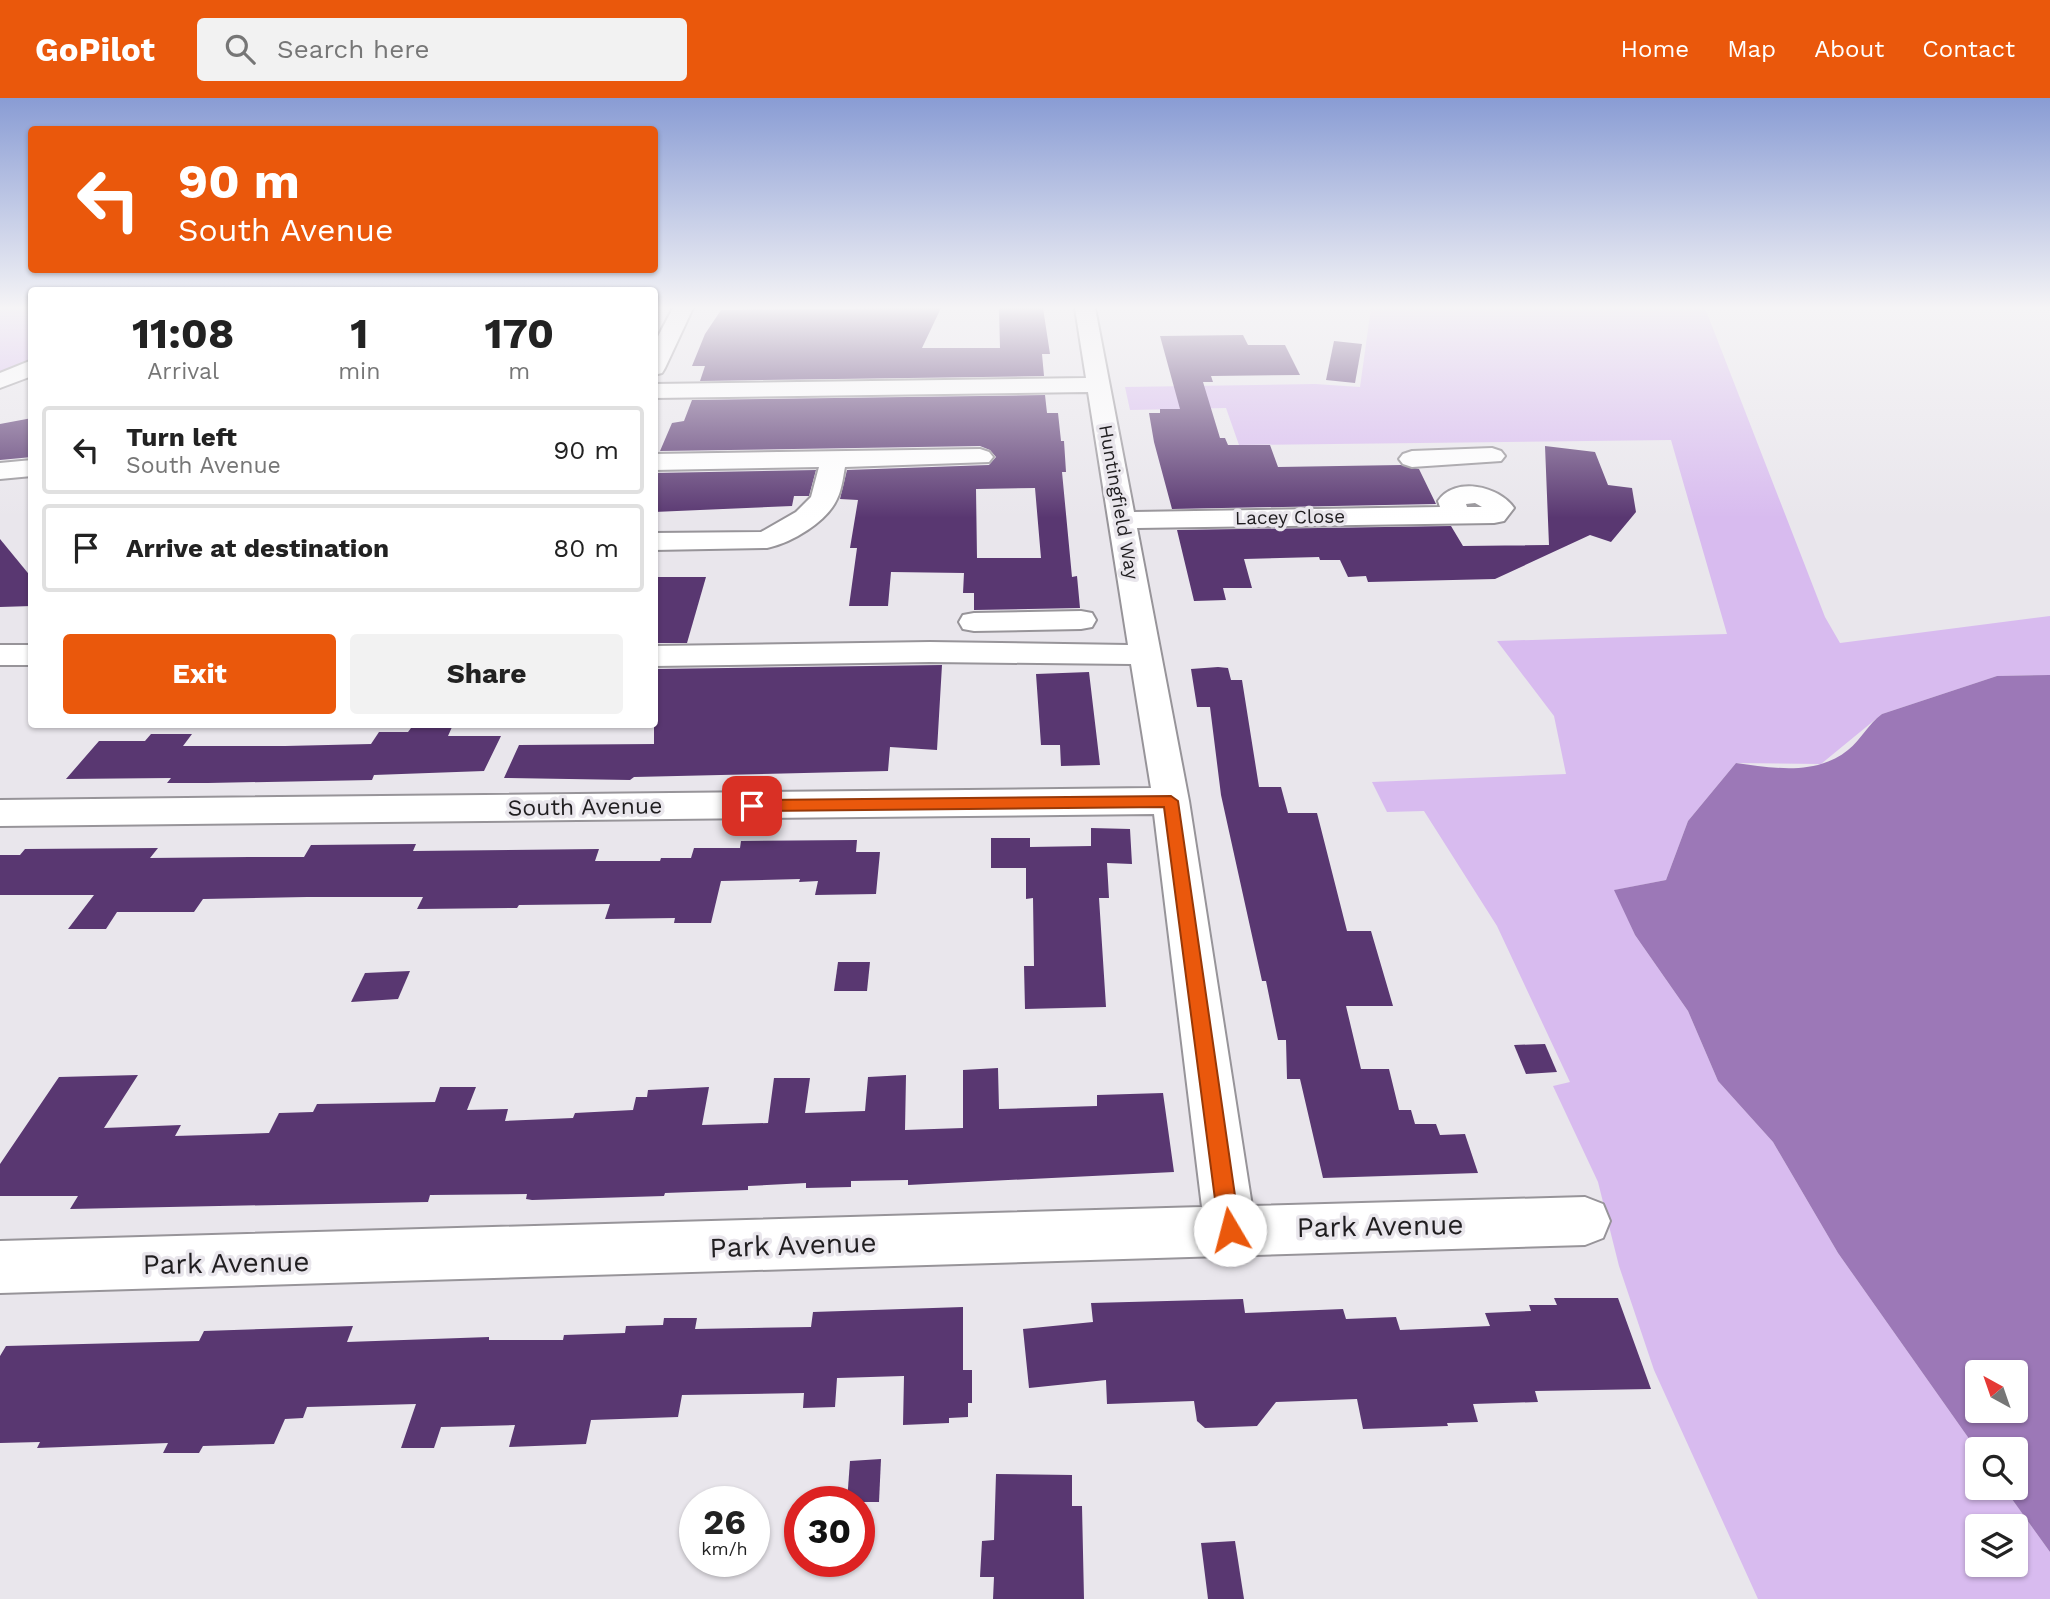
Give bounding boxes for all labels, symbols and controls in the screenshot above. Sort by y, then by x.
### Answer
search box [197,18,687,81]
text: GoPilot [35,30,155,69]
icon: search [221,30,259,68]
text: Search here [277,34,429,64]
text: Home [1621,35,1689,63]
text: Map [1727,35,1776,63]
text: About [1814,35,1884,63]
text: Contact [1922,35,2015,63]
text: 90 m [178,152,300,210]
icon: left [63,154,154,245]
text: South Avenue [178,211,394,249]
text: 11:08 [132,309,234,358]
text: 1 [350,309,368,358]
text: 170 [484,309,554,358]
text: Arrival [147,358,219,385]
text: min [338,358,380,385]
text: m [508,358,530,385]
text: Turn left [126,422,237,452]
street label: Huntingfield Way [1094,423,1144,581]
icon: left [67,431,105,469]
text: 90 m [553,435,619,465]
text: South Avenue [126,452,281,479]
street label: Lacey Close [1235,505,1345,529]
icon: arrive [67,529,105,567]
text: Arrive at destination [126,533,389,563]
text: 80 m [553,533,619,563]
button: Exit [63,634,336,714]
button: Share [350,634,623,714]
pin [722,776,782,836]
icon: arrive [733,787,771,825]
street label: South Avenue [507,792,663,822]
position arrow [1193,1193,1267,1267]
street label: Park Avenue [1296,1208,1464,1244]
street label: Park Avenue [709,1226,877,1264]
street label: Park Avenue [142,1245,310,1281]
north arrow [1965,1360,2028,1423]
map controls [1965,1360,2028,1577]
button: search [1965,1437,2028,1500]
speed limit sign: 30 [784,1486,875,1577]
text: 26 [703,1501,746,1543]
button: layers [1965,1514,2028,1577]
text: km/h [701,1538,748,1559]

